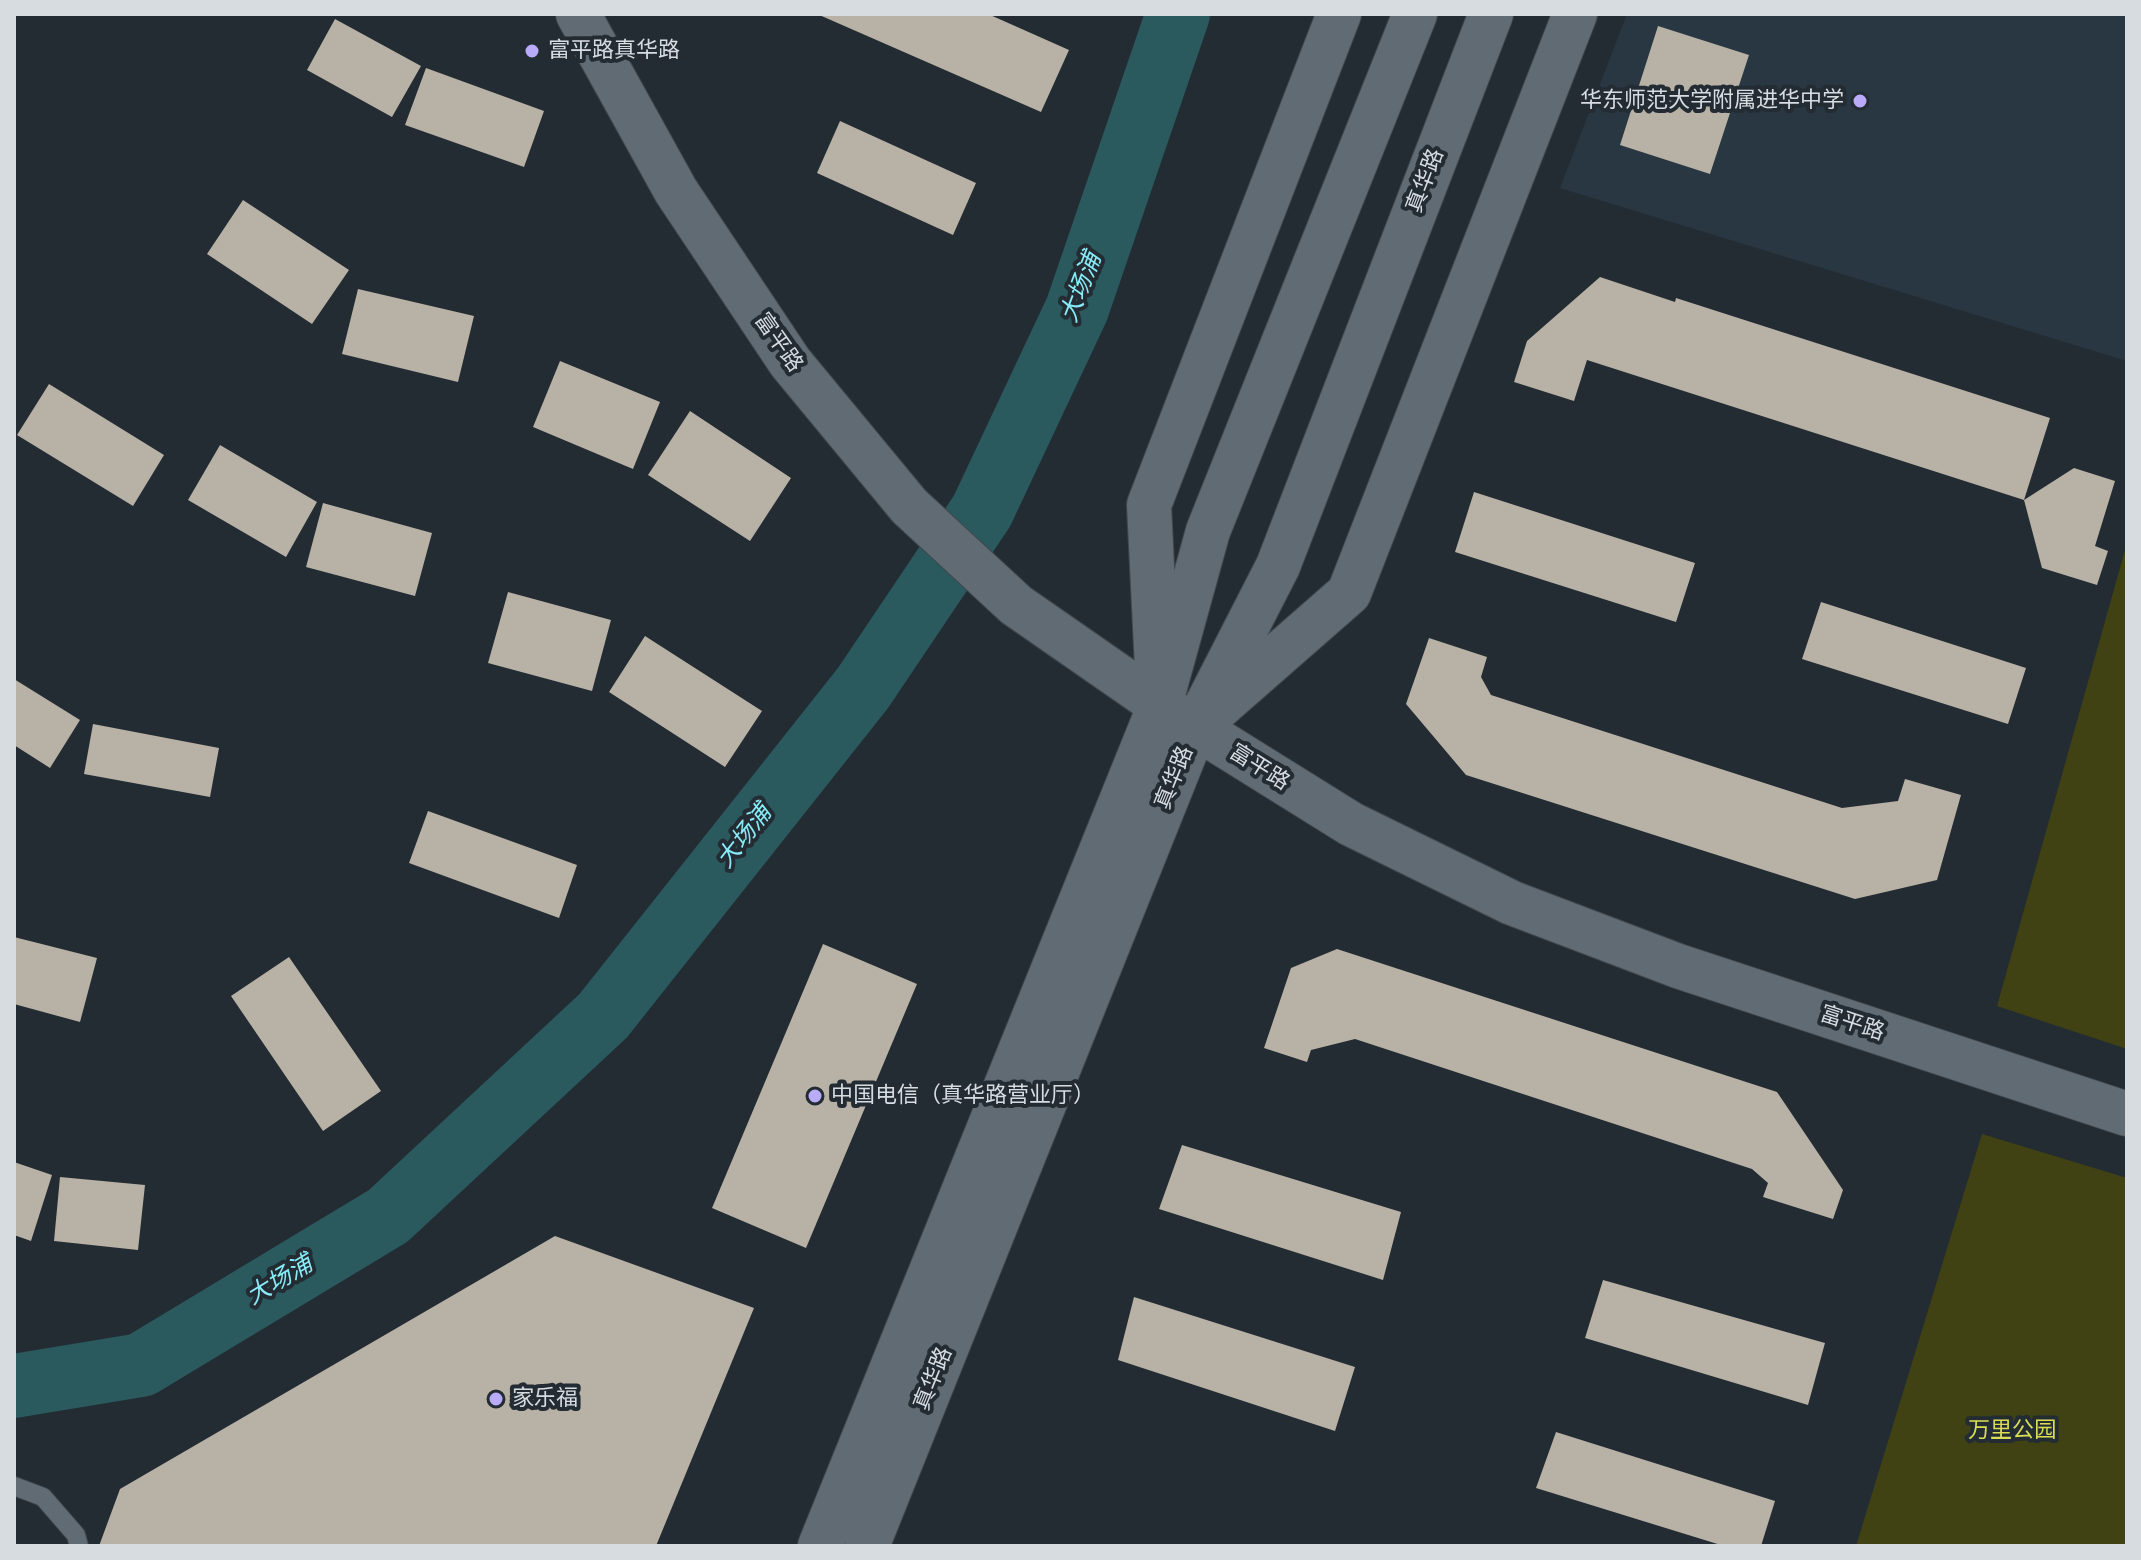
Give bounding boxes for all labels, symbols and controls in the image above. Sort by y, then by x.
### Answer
place label: 富平路真华路 [548,38,680,64]
marker: 富平路真华路 [523,42,541,60]
place label: 华东师范大学附属进华中学 [1580,88,1844,114]
marker: 华东师范大学附属进华中学 [1851,92,1869,110]
street label: 真华路 [1402,145,1450,217]
water label: 大场浦 [1056,249,1108,327]
street label: 富平路 [748,308,808,378]
street label: 富平路 [1224,739,1294,797]
street label: 真华路 [1150,742,1200,814]
water label: 大场浦 [711,800,779,874]
street label: 富平路 [1817,1001,1887,1047]
place label: 中国电信（真华路营业厅） [831,1083,1095,1109]
marker: 中国电信（真华路营业厅） [806,1087,824,1105]
water label: 大场浦 [242,1250,318,1312]
street label: 真华路 [909,1343,959,1415]
place label: 家乐福 [512,1386,578,1412]
marker: 家乐福 [487,1390,505,1408]
park label: 万里公园 [1968,1418,2056,1444]

